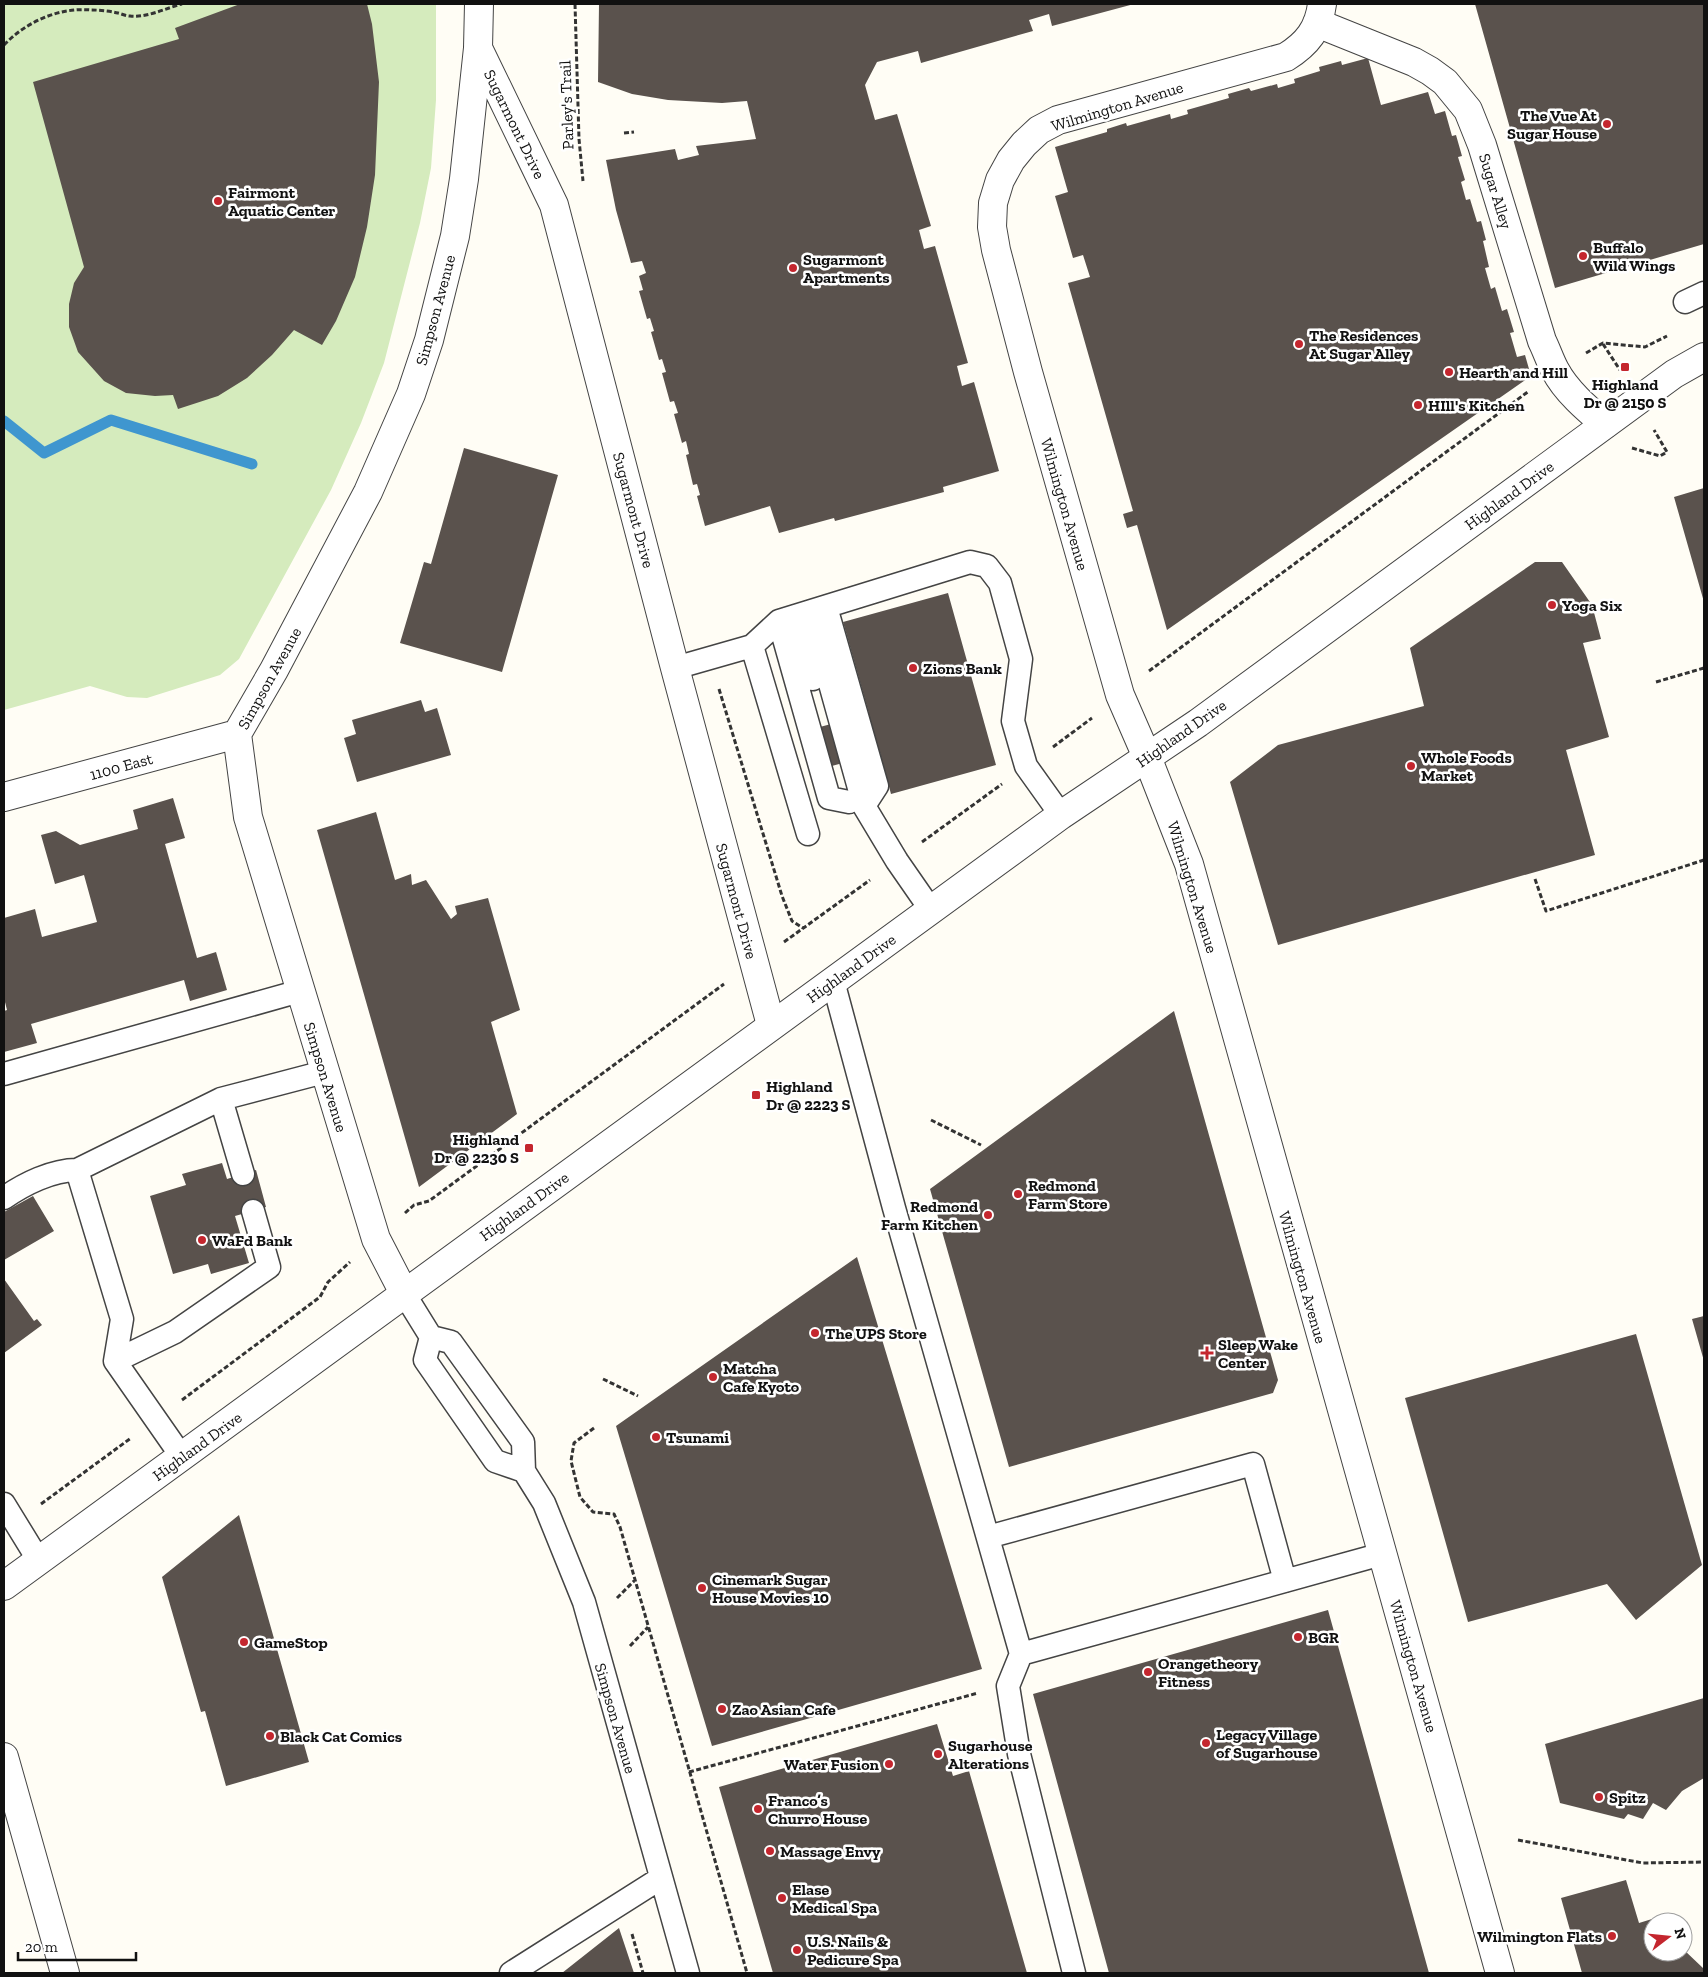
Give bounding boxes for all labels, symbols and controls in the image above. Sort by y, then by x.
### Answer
street label: Parley's Trail [555,60,578,150]
street label: Sugarmont Drive [480,67,549,182]
street label: Wilmington Avenue [1049,77,1185,136]
place label: The Vue At Sugar House [1507,106,1598,143]
marker: The Vue At Sugar House [1601,118,1613,130]
street label: Sugar Alley [1475,151,1516,232]
place label: Fairmont Aquatic Center [228,183,335,220]
marker: Fairmont Aquatic Center [212,195,224,207]
place label: Buffalo Wild Wings [1593,238,1675,275]
place label: Sugarmont Apartments [803,250,889,287]
marker: Buffalo Wild Wings [1577,250,1589,262]
street label: Simpson Avenue [412,253,459,368]
marker: Sugarmont Apartments [787,262,799,274]
place label: The Residences At Sugar Alley [1309,326,1418,363]
marker: The Residences At Sugar Alley [1293,338,1305,350]
marker: Highland Dr @ 2150 S [1619,361,1631,373]
place label: Hearth and Hill [1459,363,1569,382]
marker: Hearth and Hill [1443,366,1455,378]
place label: Highland Dr @ 2150 S [1584,375,1666,412]
place label: HIll's Kitchen [1428,396,1525,415]
marker: HIll's Kitchen [1412,399,1424,411]
street label: Wilmington Avenue [1037,436,1093,573]
street label: Sugarmont Drive [609,450,658,570]
street label: Highland Drive [1461,457,1558,534]
place label: Yoga Six [1562,596,1622,615]
marker: Yoga Six [1546,599,1558,611]
street label: Simpson Avenue [234,624,305,733]
place label: Zions Bank [923,659,1002,678]
marker: Zions Bank [907,662,919,674]
street label: Highland Drive [1133,695,1230,771]
place label: Whole Foods Market [1421,748,1512,785]
street label: 1100 East [88,749,155,784]
marker: Whole Foods Market [1405,760,1417,772]
street label: Wilmington Avenue [1163,819,1222,955]
street label: Sugarmont Drive [712,841,761,961]
street label: Highland Drive [803,930,900,1007]
street label: Simpson Avenue [300,1020,351,1134]
place label: Highland Dr @ 2223 S [766,1077,851,1114]
marker: Highland Dr @ 2223 S [750,1089,762,1101]
place label: Highland Dr @ 2230 S [434,1130,519,1167]
marker: Highland Dr @ 2230 S [523,1142,535,1154]
street label: Highland Drive [476,1168,573,1245]
place label: Redmond Farm Store [1028,1176,1108,1213]
marker: Redmond Farm Store [1012,1188,1024,1200]
place label: Redmond Farm Kitchen [881,1197,979,1234]
marker: Redmond Farm Kitchen [982,1209,994,1221]
street label: Wilmington Avenue [1275,1209,1331,1346]
place label: WaFd Bank [212,1231,293,1250]
marker: WaFd Bank [196,1234,208,1246]
place label: The UPS Store [825,1324,927,1343]
marker: The UPS Store [809,1327,821,1339]
place label: Sleep Wake Center [1218,1335,1298,1372]
marker: Sleep Wake Center [1200,1346,1214,1360]
place label: Matcha Cafe Kyoto [723,1359,800,1396]
marker: Matcha Cafe Kyoto [707,1371,719,1383]
street label: Highland Drive [149,1408,246,1485]
place label: Tsunami [666,1428,729,1447]
marker: Tsunami [650,1431,662,1443]
place label: Cinemark Sugar House Movies 10 [712,1570,829,1607]
marker: Cinemark Sugar House Movies 10 [696,1582,708,1594]
street label: Wilmington Avenue [1386,1598,1442,1735]
place label: BGR [1308,1628,1340,1647]
marker: BGR [1292,1631,1304,1643]
place label: GameStop [254,1633,328,1652]
marker: GameStop [238,1636,250,1648]
place label: Orangetheory Fitness [1158,1654,1259,1691]
street label: Simpson Avenue [591,1661,640,1775]
marker: Orangetheory Fitness [1142,1666,1154,1678]
place label: Zao Asian Cafe [732,1700,836,1719]
marker: Zao Asian Cafe [716,1703,728,1715]
place label: Legacy Village of Sugarhouse [1216,1725,1318,1762]
place label: Black Cat Comics [280,1727,402,1746]
marker: Black Cat Comics [264,1730,276,1742]
place label: Sugarhouse Alterations [948,1736,1033,1773]
marker: Legacy Village of Sugarhouse [1200,1737,1212,1749]
marker: Sugarhouse Alterations [932,1748,944,1760]
place label: Water Fusion [784,1755,879,1774]
marker: Water Fusion [883,1758,895,1770]
place label: Spitz [1609,1788,1646,1807]
place label: Franco’s Churro House [768,1791,867,1828]
marker: Spitz [1593,1791,1605,1803]
marker: Franco’s Churro House [752,1803,764,1815]
place label: Massage Envy [780,1842,881,1861]
marker: Massage Envy [764,1845,776,1857]
place label: Elase Medical Spa [792,1880,877,1917]
marker: Elase Medical Spa [776,1892,788,1904]
north arrow [1643,1912,1693,1962]
text: N [1670,1926,1690,1941]
place label: Wilmington Flats [1477,1927,1602,1946]
scale bar [18,1930,135,1962]
marker: Wilmington Flats [1606,1930,1618,1942]
place label: U.S. Nails & Pedicure Spa [807,1932,899,1969]
text: 20 m [25,1938,58,1956]
marker: U.S. Nails & Pedicure Spa [791,1944,803,1956]

